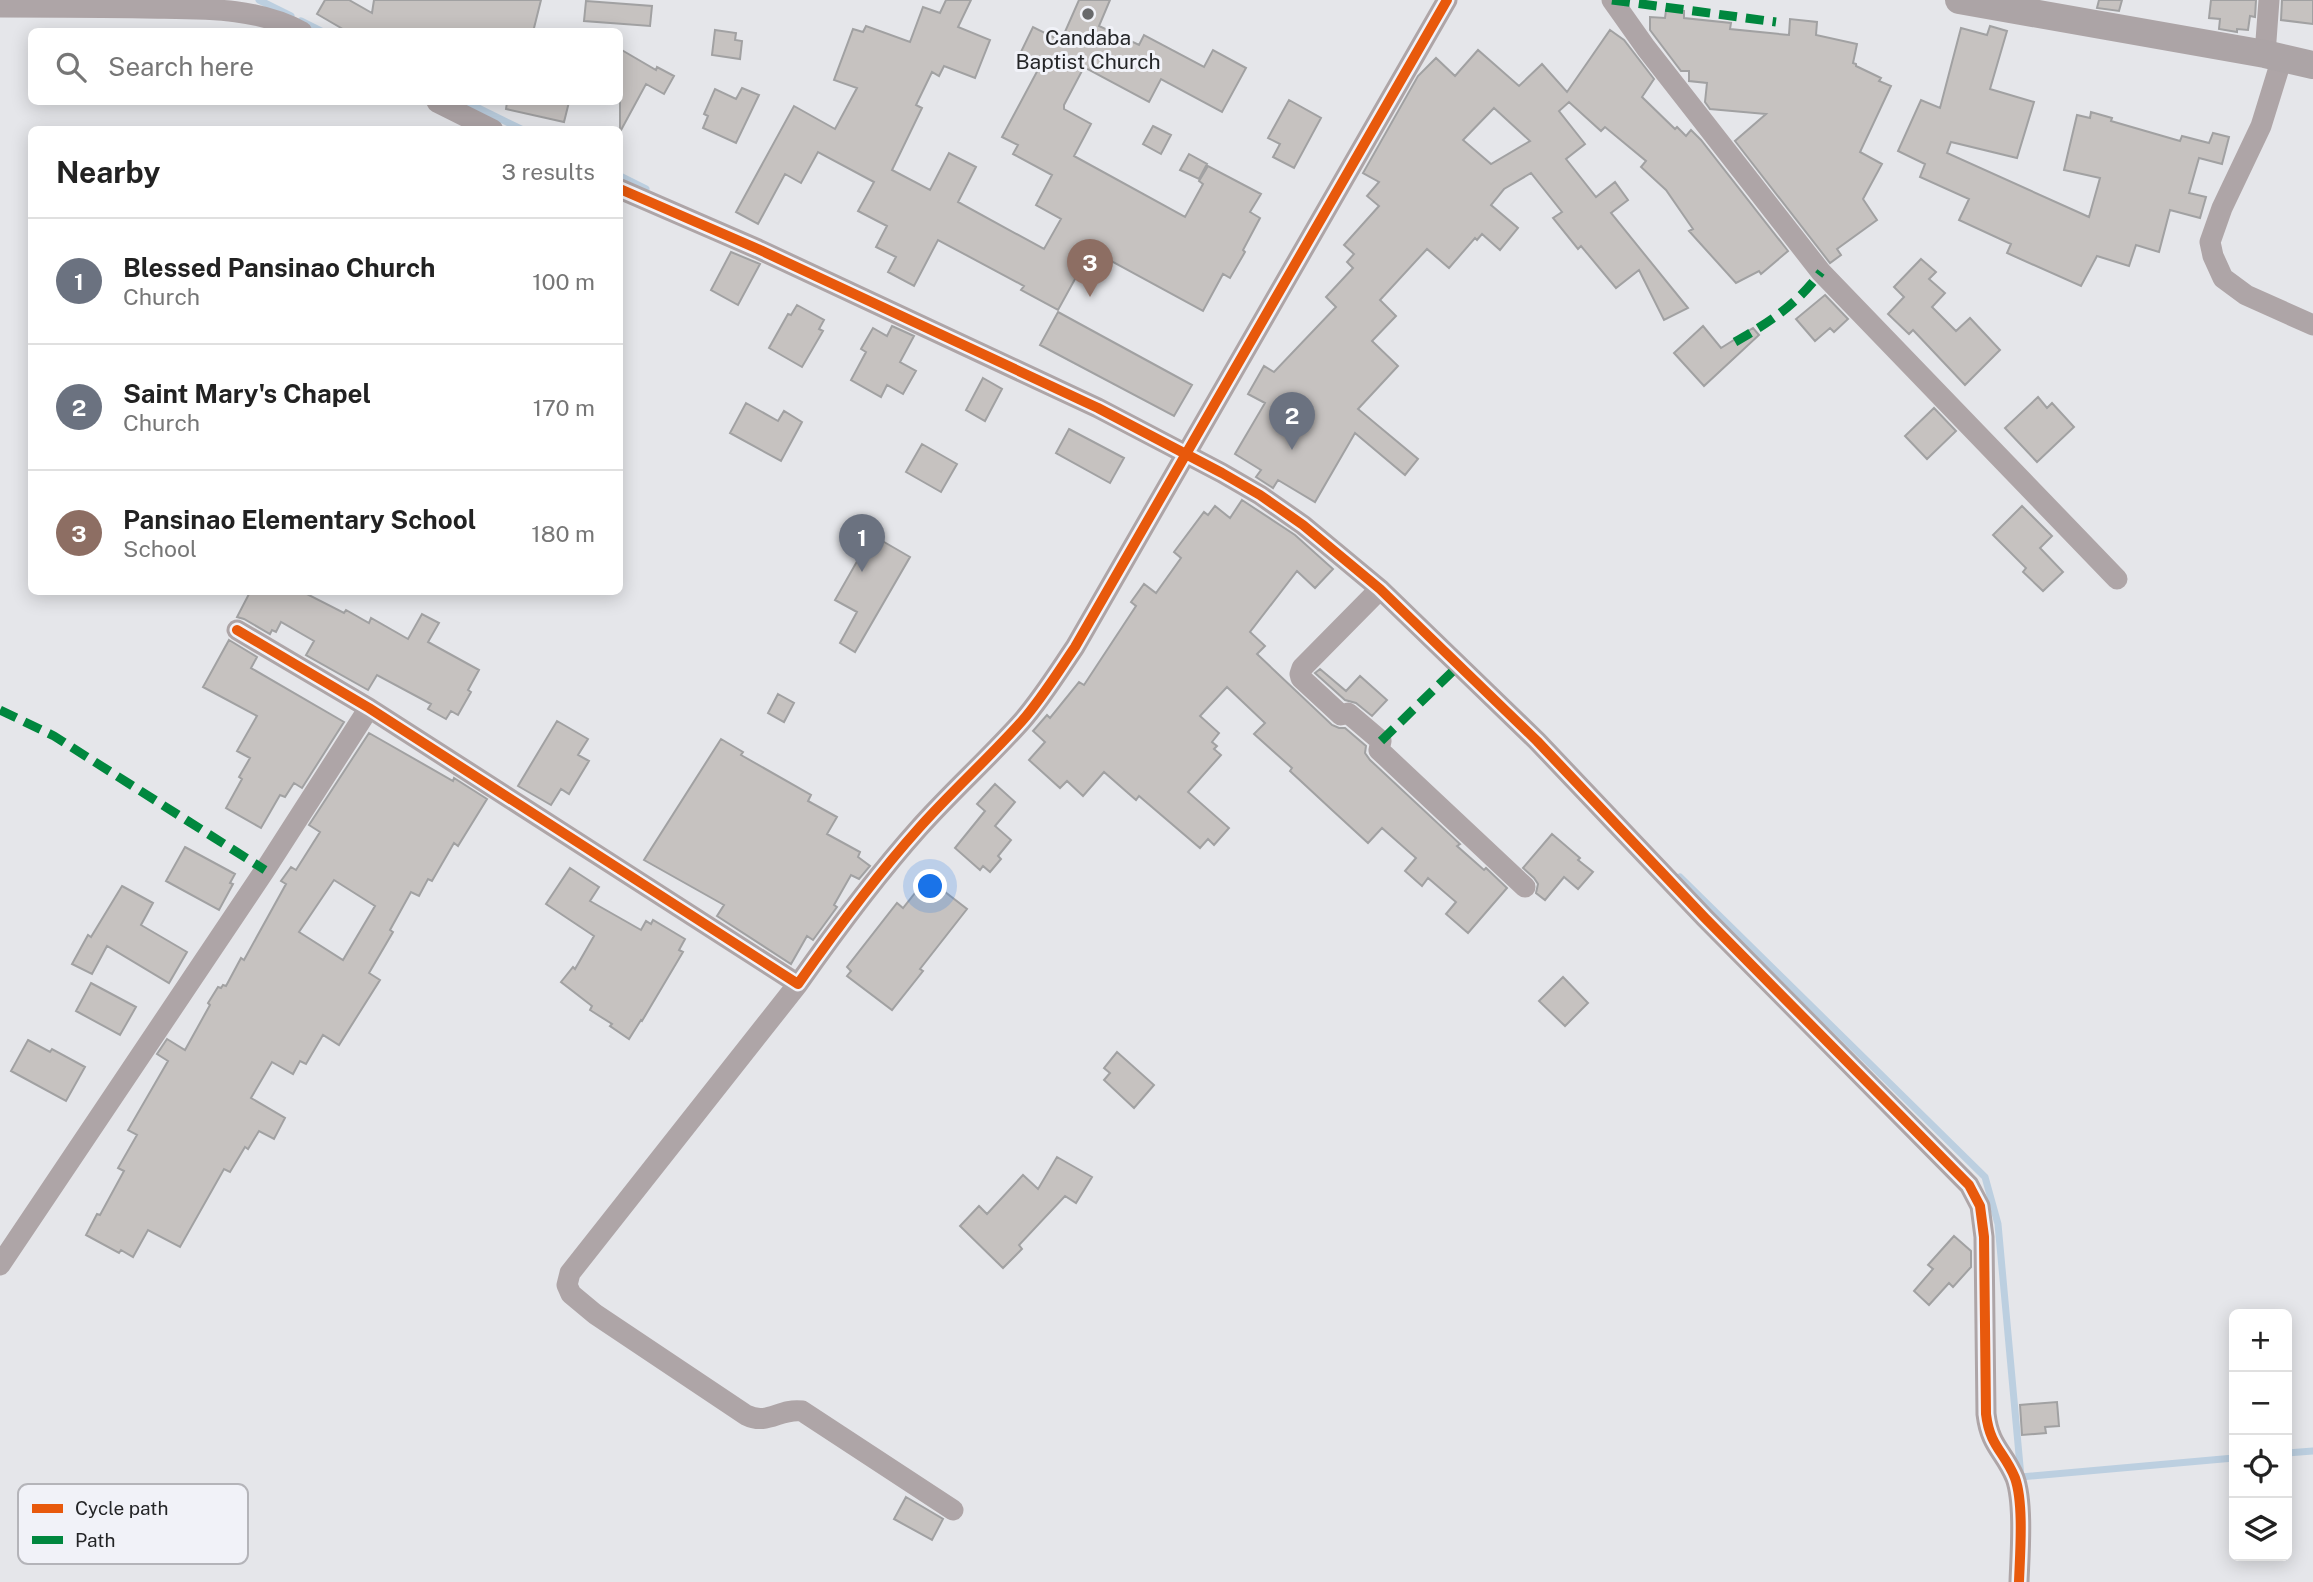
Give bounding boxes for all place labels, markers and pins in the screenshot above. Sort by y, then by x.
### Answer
marker: Candaba Baptist Church [1080,6,1096,22]
place label: Candaba Baptist Church [1015,25,1161,74]
pin: 3 [1067,239,1113,297]
pin: 2 [1269,392,1315,450]
pin: 1 [839,514,885,572]

